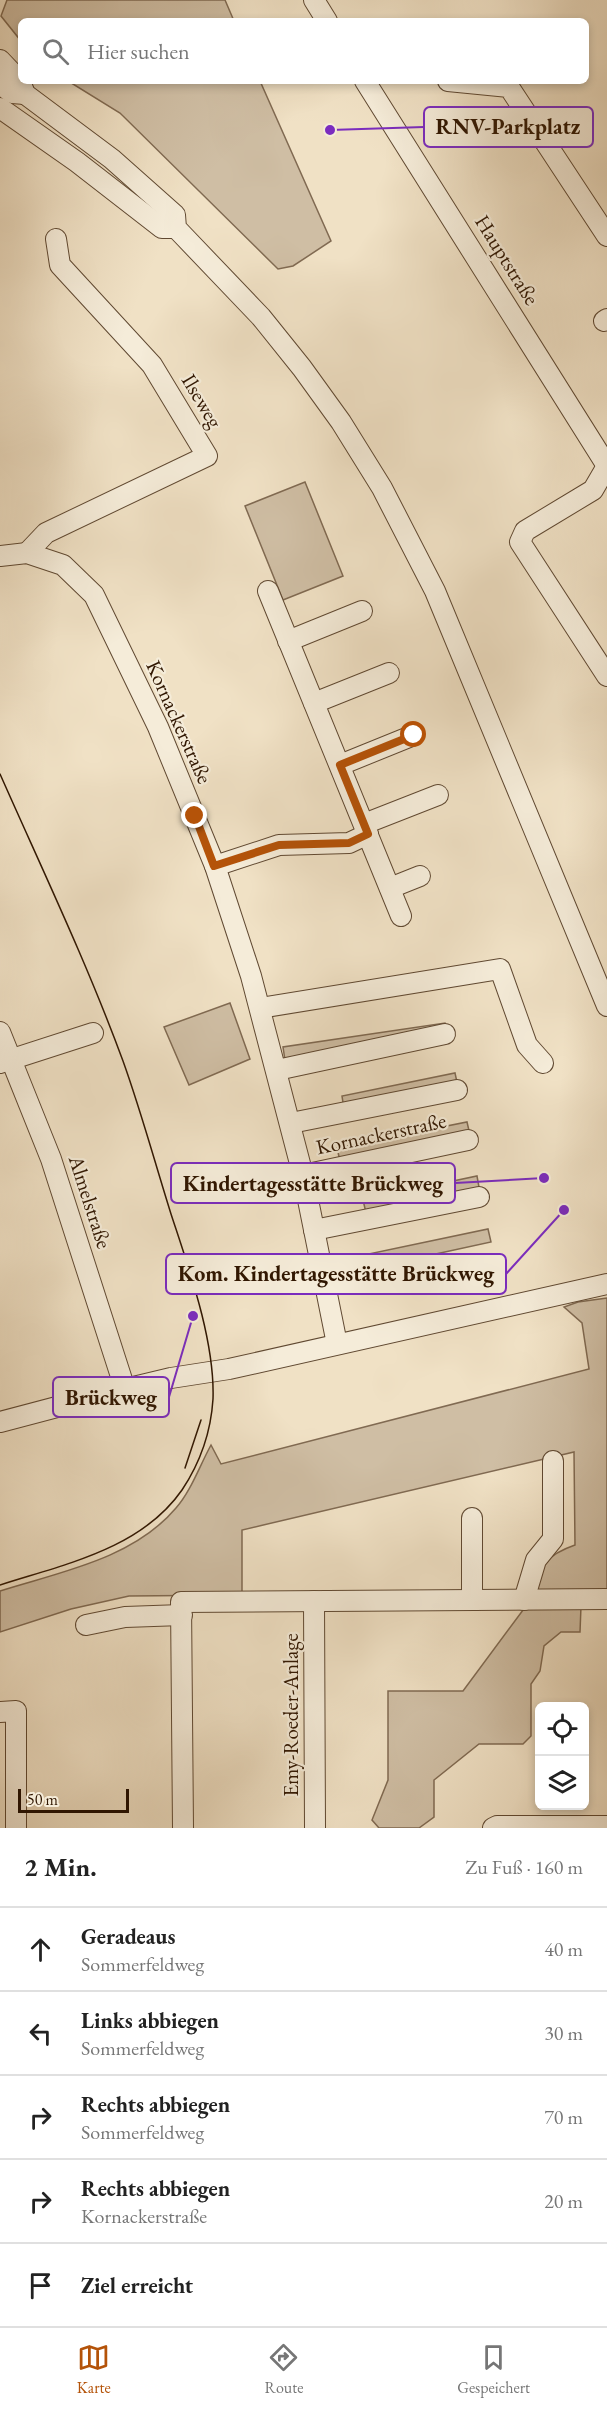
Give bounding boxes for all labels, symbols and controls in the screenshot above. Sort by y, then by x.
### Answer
search box [18,18,589,84]
icon: search [39,35,72,68]
text: Hier suchen [87,37,190,66]
callout: RNV-Parkplatz [424,107,593,147]
text: RNV-Parkplatz [436,112,581,141]
street label: Hauptstraße [469,210,546,310]
street label: Ilseweg [176,369,229,433]
street label: Kornackerstraße [140,656,219,788]
route start [400,721,426,747]
route end [181,802,207,828]
street label: Kornackerstraße [313,1107,448,1160]
street label: Almelstraße [62,1151,118,1252]
callout: Kindertagesstätte Brückweg [171,1163,455,1203]
text: Kindertagesstätte Brückweg [183,1169,444,1198]
callout: Kom. Kindertagesstätte Brückweg [166,1254,506,1294]
text: Kom. Kindertagesstätte Brückweg [178,1259,495,1288]
callout: Brückweg [53,1377,169,1417]
text: Brückweg [65,1383,158,1412]
street label: Emy-Roeder-Anlage [277,1633,304,1797]
map controls [535,1702,589,1810]
button: locate [535,1702,589,1756]
button: layers [535,1756,589,1810]
scale bar [18,1786,129,1814]
text: 50 m [27,1789,58,1810]
text: 2 Min. [24,1850,97,1884]
text: Zu Fuß · 160 m [465,1854,583,1880]
text: Geradeaus [81,1922,175,1951]
icon: ahead [24,1933,57,1966]
text: 40 m [544,1936,583,1962]
text: Sommerfeldweg [81,1951,204,1977]
text: Links abbiegen [81,2006,219,2035]
icon: left [24,2017,57,2050]
text: 30 m [544,2020,583,2046]
text: Sommerfeldweg [81,2035,204,2061]
text: Rechts abbiegen [81,2090,230,2119]
icon: right [24,2101,57,2134]
text: 70 m [544,2104,583,2130]
text: Sommerfeldweg [81,2119,204,2145]
text: Rechts abbiegen [81,2174,230,2203]
icon: right [24,2185,57,2218]
text: 20 m [544,2188,583,2214]
text: Kornackerstraße [81,2203,207,2229]
icon: arrive [24,2269,57,2302]
text: Ziel erreicht [81,2271,193,2300]
tab: Karte [77,2341,111,2398]
tab: Route [264,2341,304,2398]
tab: Gespeichert [457,2341,530,2398]

